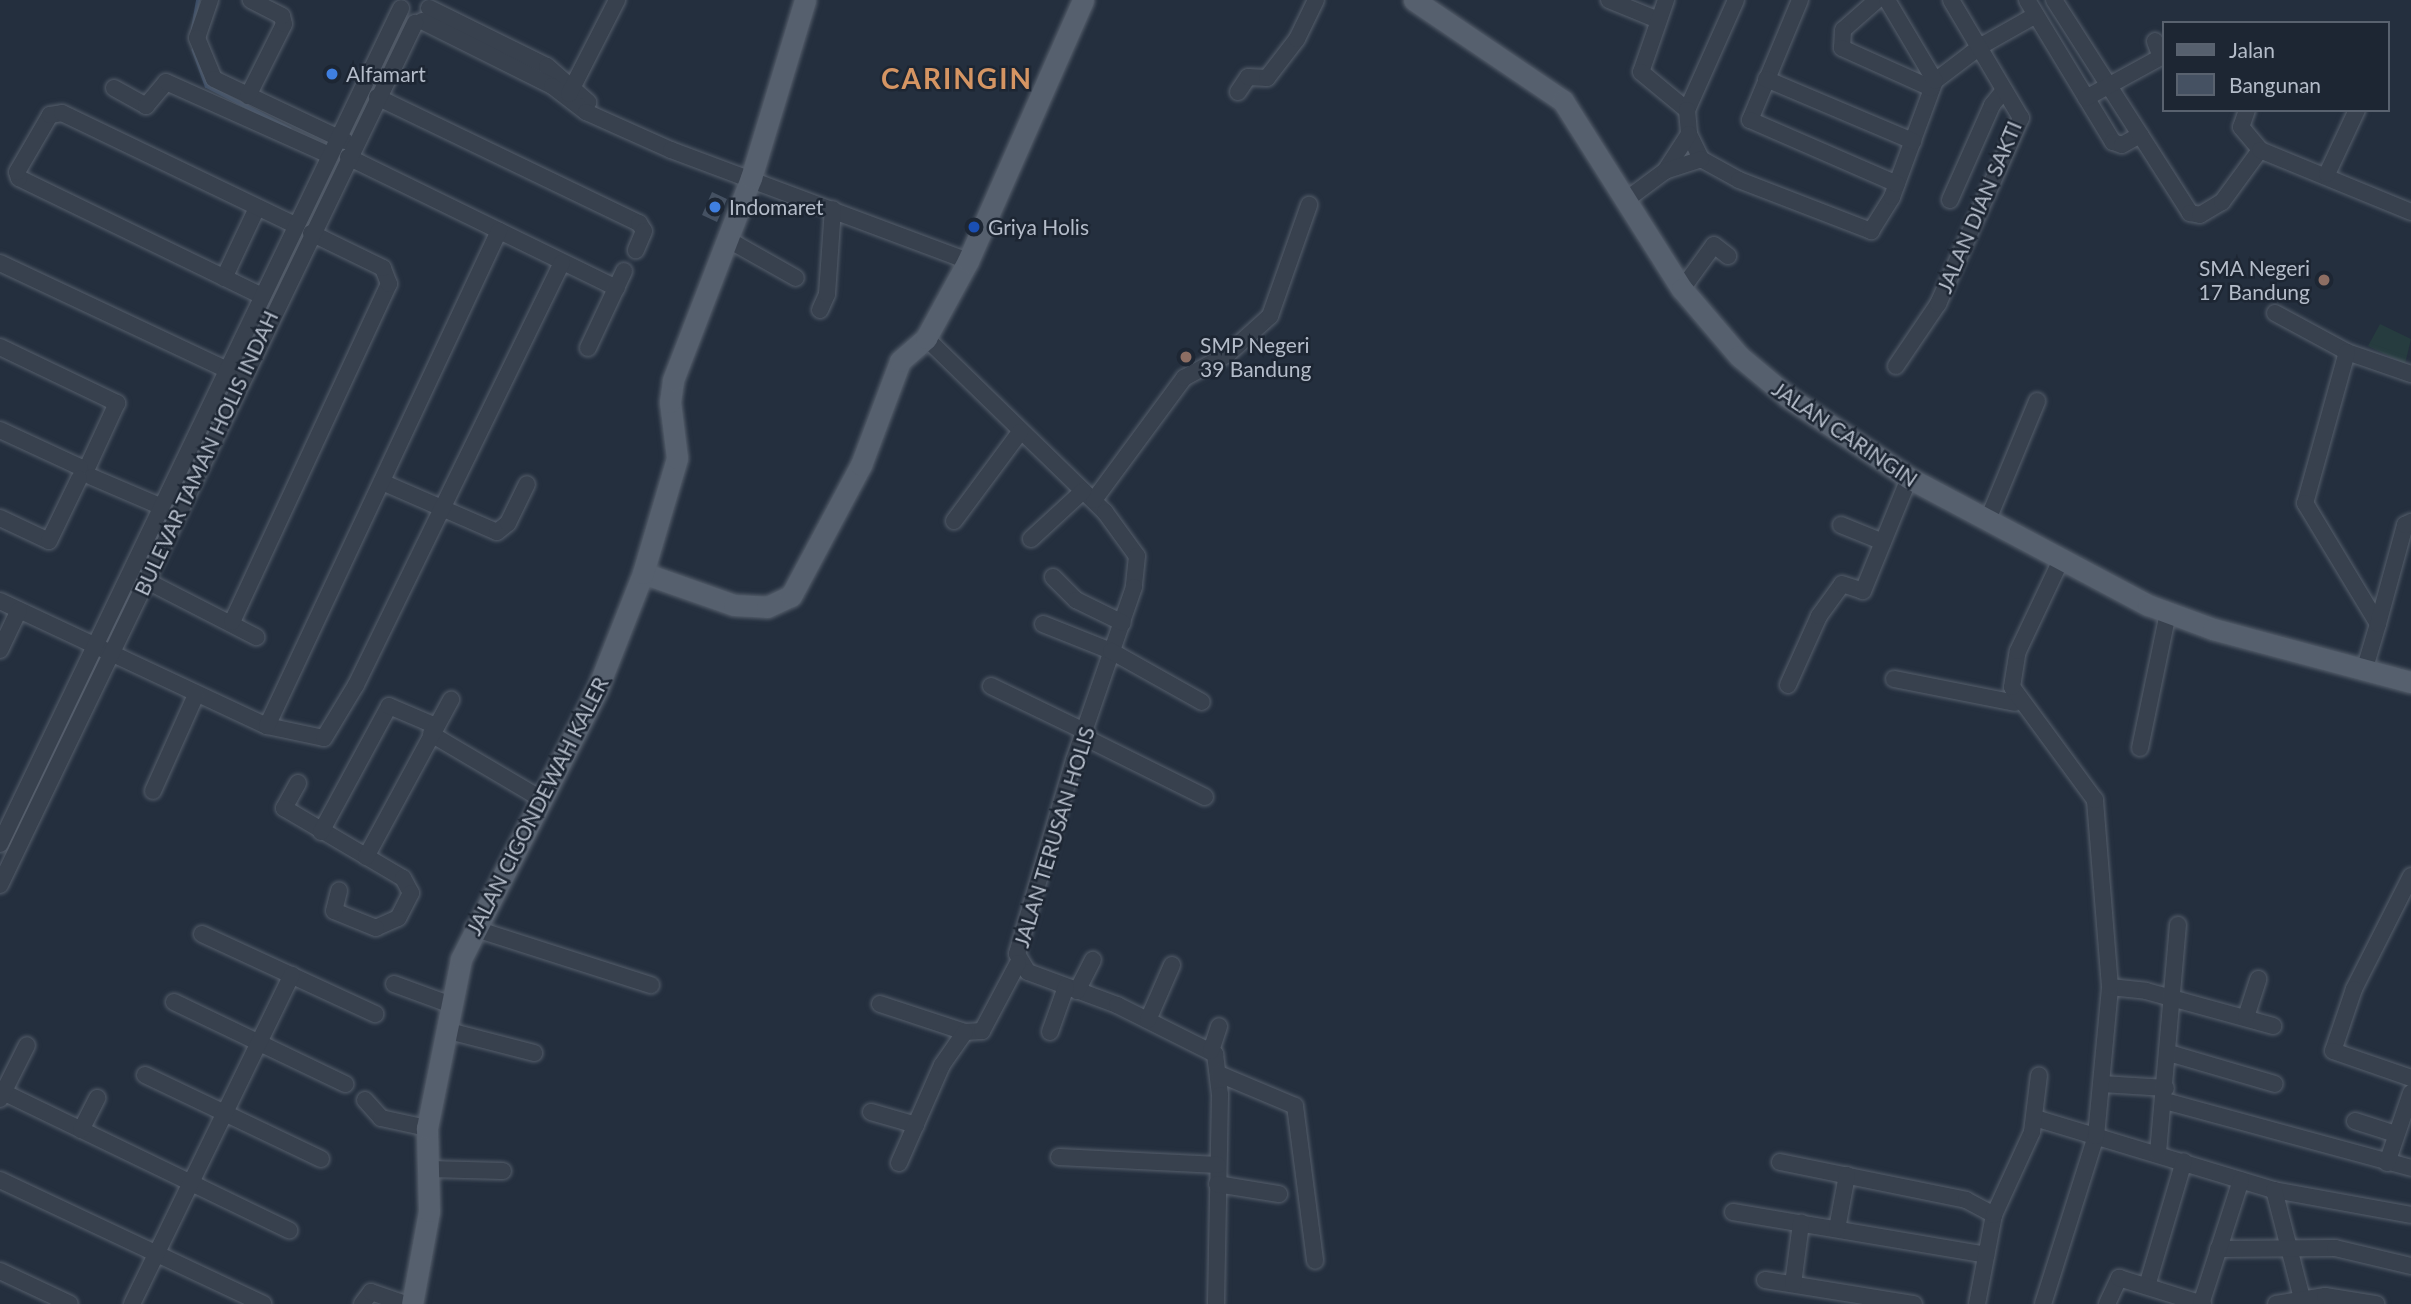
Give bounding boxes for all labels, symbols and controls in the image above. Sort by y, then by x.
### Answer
legend [2162,21,2390,112]
text: Jalan [2229,37,2275,62]
place label: Alfamart [346,61,426,87]
district label: CARINGIN [882,61,1032,95]
marker: Alfamart [324,66,340,82]
text: Bangunan [2229,72,2321,97]
street label: JALAN DIAN SAKTI [1931,117,2027,297]
place label: Indomaret [729,194,824,220]
marker: Indomaret [707,199,723,215]
place label: Griya Holis [988,214,1089,240]
marker: Griya Holis [966,219,982,235]
place label: SMA Negeri 17 Bandung [2198,255,2310,305]
marker: SMA Negeri 17 Bandung [2316,272,2332,288]
street label: BULEVAR TAMAN HOLIS INDAH [129,306,283,600]
place label: SMP Negeri 39 Bandung [1200,332,1311,382]
marker: SMP Negeri 39 Bandung [1178,349,1194,365]
street label: JALAN CARINGIN [1768,376,1922,492]
street label: JALAN CIGONDEWAH KALER [461,673,613,939]
street label: JALAN TERUSAN HOLIS [1008,723,1100,951]

